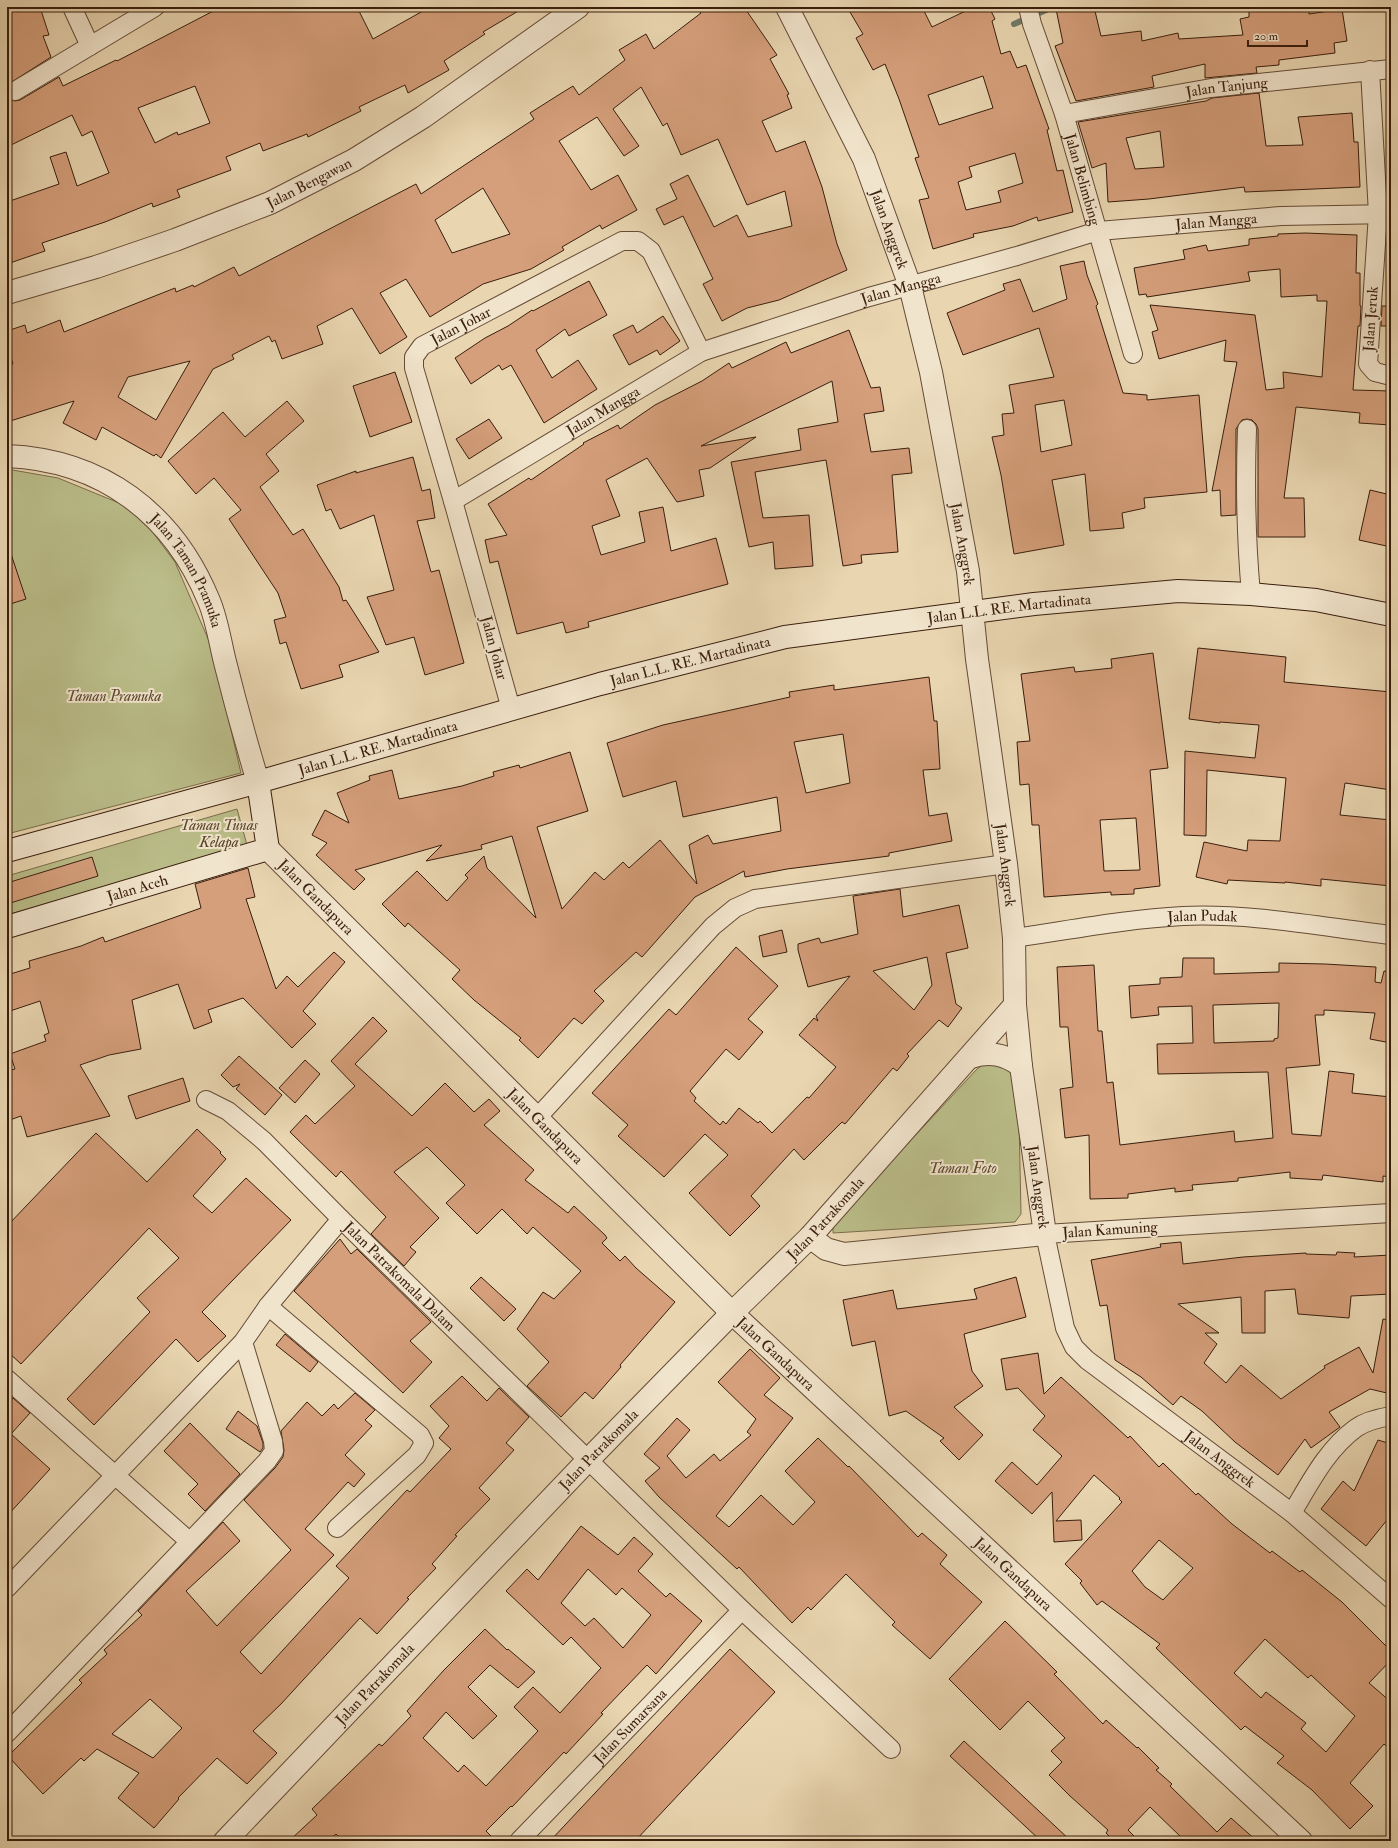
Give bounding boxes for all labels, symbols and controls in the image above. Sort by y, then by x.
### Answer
scale bar [1248,22,1307,48]
text: 20 m [1254,29,1279,44]
street label: Jalan Tanjung [1183,73,1269,103]
street label: Jalan Belimbing [1059,130,1105,228]
street label: Jalan Bengawan [262,153,355,214]
street label: Jalan Anggrek [865,186,913,272]
street label: Jalan Mangga [1173,208,1259,235]
street label: Jalan Mangga [857,268,944,310]
street label: Jalan Jeruk [1359,286,1384,353]
street label: Jalan Johar [427,302,495,351]
street label: Jalan Mangga [562,381,644,442]
street label: Jalan Anggrek [945,500,979,586]
street label: Jalan Taman Pramuka [144,508,227,630]
street label: Jalan L.L. RE. Martadinata [925,589,1093,629]
street label: Jalan Johar [475,613,512,683]
street label: Jalan L.L. RE. Martadinata [607,631,773,692]
park label: Taman Pramuka [67,687,161,706]
street label: Jalan L.L. RE. Martadinata [295,716,461,781]
park label: Taman Tunas Kelapa [180,816,259,852]
street label: Jalan Anggrek [990,821,1020,908]
street label: Jalan Gandapura [273,854,359,940]
street label: Jalan Aceh [104,870,170,907]
street label: Jalan Pudak [1166,906,1238,928]
street label: Jalan Gandapura [502,1083,588,1169]
street label: Jalan Anggrek [1022,1143,1054,1230]
park label: Taman Foto [929,1159,997,1178]
street label: Jalan Patrakomala [782,1172,869,1265]
street label: Jalan Patrakomala Dalam [338,1217,460,1335]
street label: Jalan Kamuning [1061,1217,1159,1244]
street label: Jalan Gandapura [731,1312,820,1395]
street label: Jalan Patrakomala [554,1404,643,1496]
street label: Jalan Anggrek [1179,1426,1259,1492]
street label: Jalan Gandapura [969,1532,1057,1616]
street label: Jalan Patrakomala [331,1638,419,1730]
street label: Jalan Sumarsana [589,1684,671,1769]

